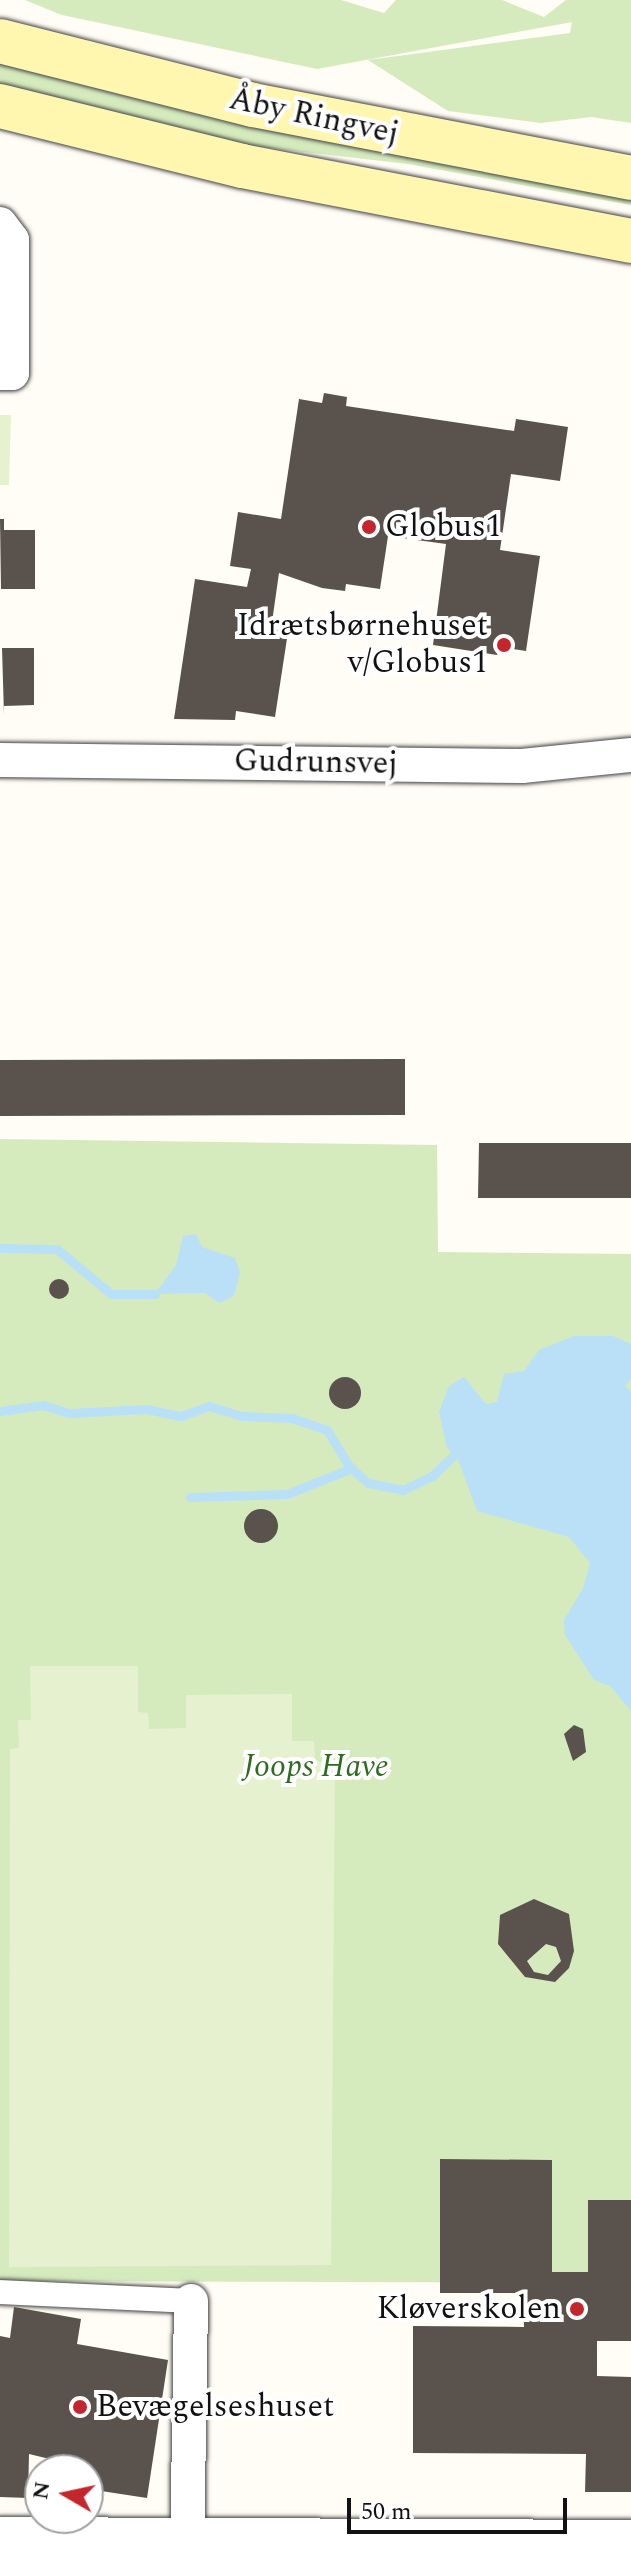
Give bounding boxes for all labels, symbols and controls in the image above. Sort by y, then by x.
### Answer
street label: Åby Ringvej [226,80,402,154]
place label: Globus1 [385,508,502,546]
marker: Globus1 [360,518,378,536]
place label: Idrætsbørnehuset v/Globus1 [237,608,488,683]
marker: Idrætsbørnehuset v/Globus1 [495,636,513,654]
street label: Gudrunsvej [233,742,399,784]
park label: Joops Have [243,1748,389,1786]
place label: Kløverskolen [377,2290,561,2328]
marker: Kløverskolen [568,2300,586,2318]
place label: Bevægelseshuset [96,2388,334,2426]
marker: Bevægelseshuset [71,2398,89,2416]
north arrow [24,2454,104,2534]
text: N [24,2479,59,2502]
scale bar [351,2482,571,2532]
text: 50 m [361,2494,412,2530]

